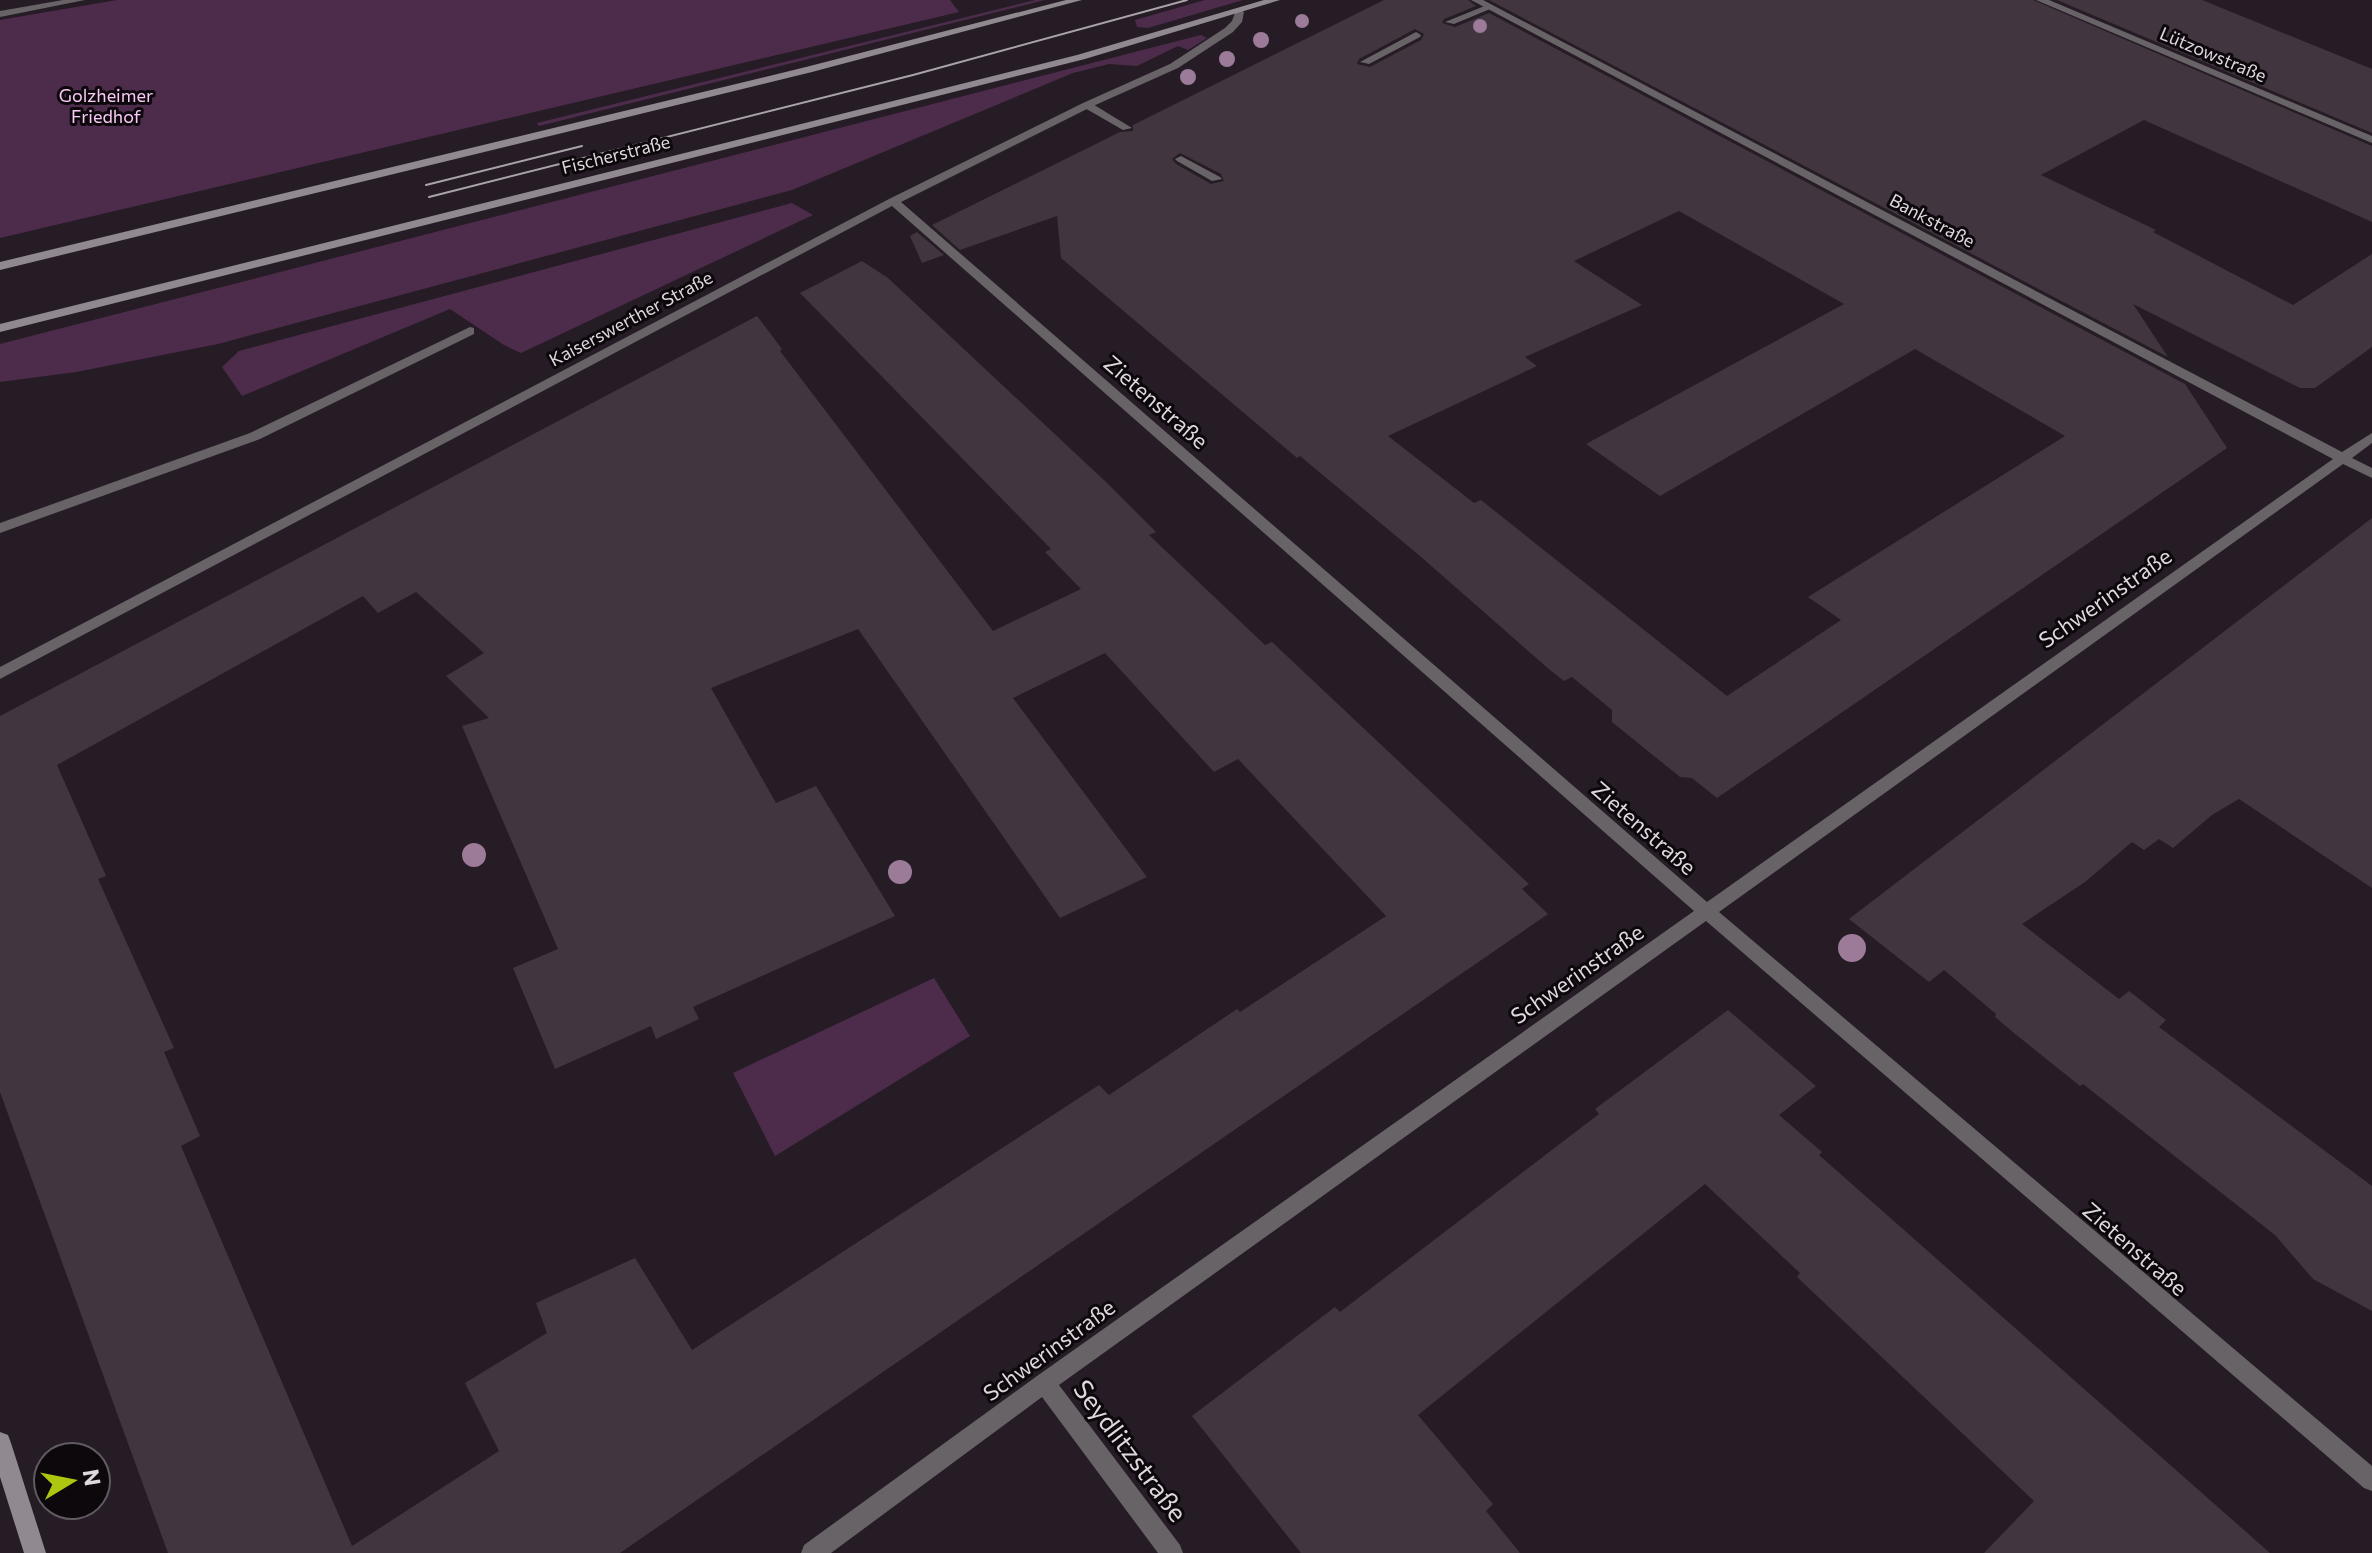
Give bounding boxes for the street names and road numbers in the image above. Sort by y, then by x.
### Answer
street label: Lützowstraße [2157,22,2270,86]
street label: Fischerstraße [559,130,672,178]
street label: Bankstraße [1886,188,1979,252]
street label: Kaiserswerther Straße [545,266,716,371]
street label: Zietenstraße [1099,349,1214,454]
street label: Schwerinstraße [2033,542,2176,653]
street label: Zietenstraße [1587,775,1702,880]
street label: Schwerinstraße [1505,918,1648,1029]
street label: Zietenstraße [2078,1196,2193,1301]
street label: Schwerinstraße [978,1293,1120,1406]
street label: Seydlitzstraße [1068,1373,1195,1527]

